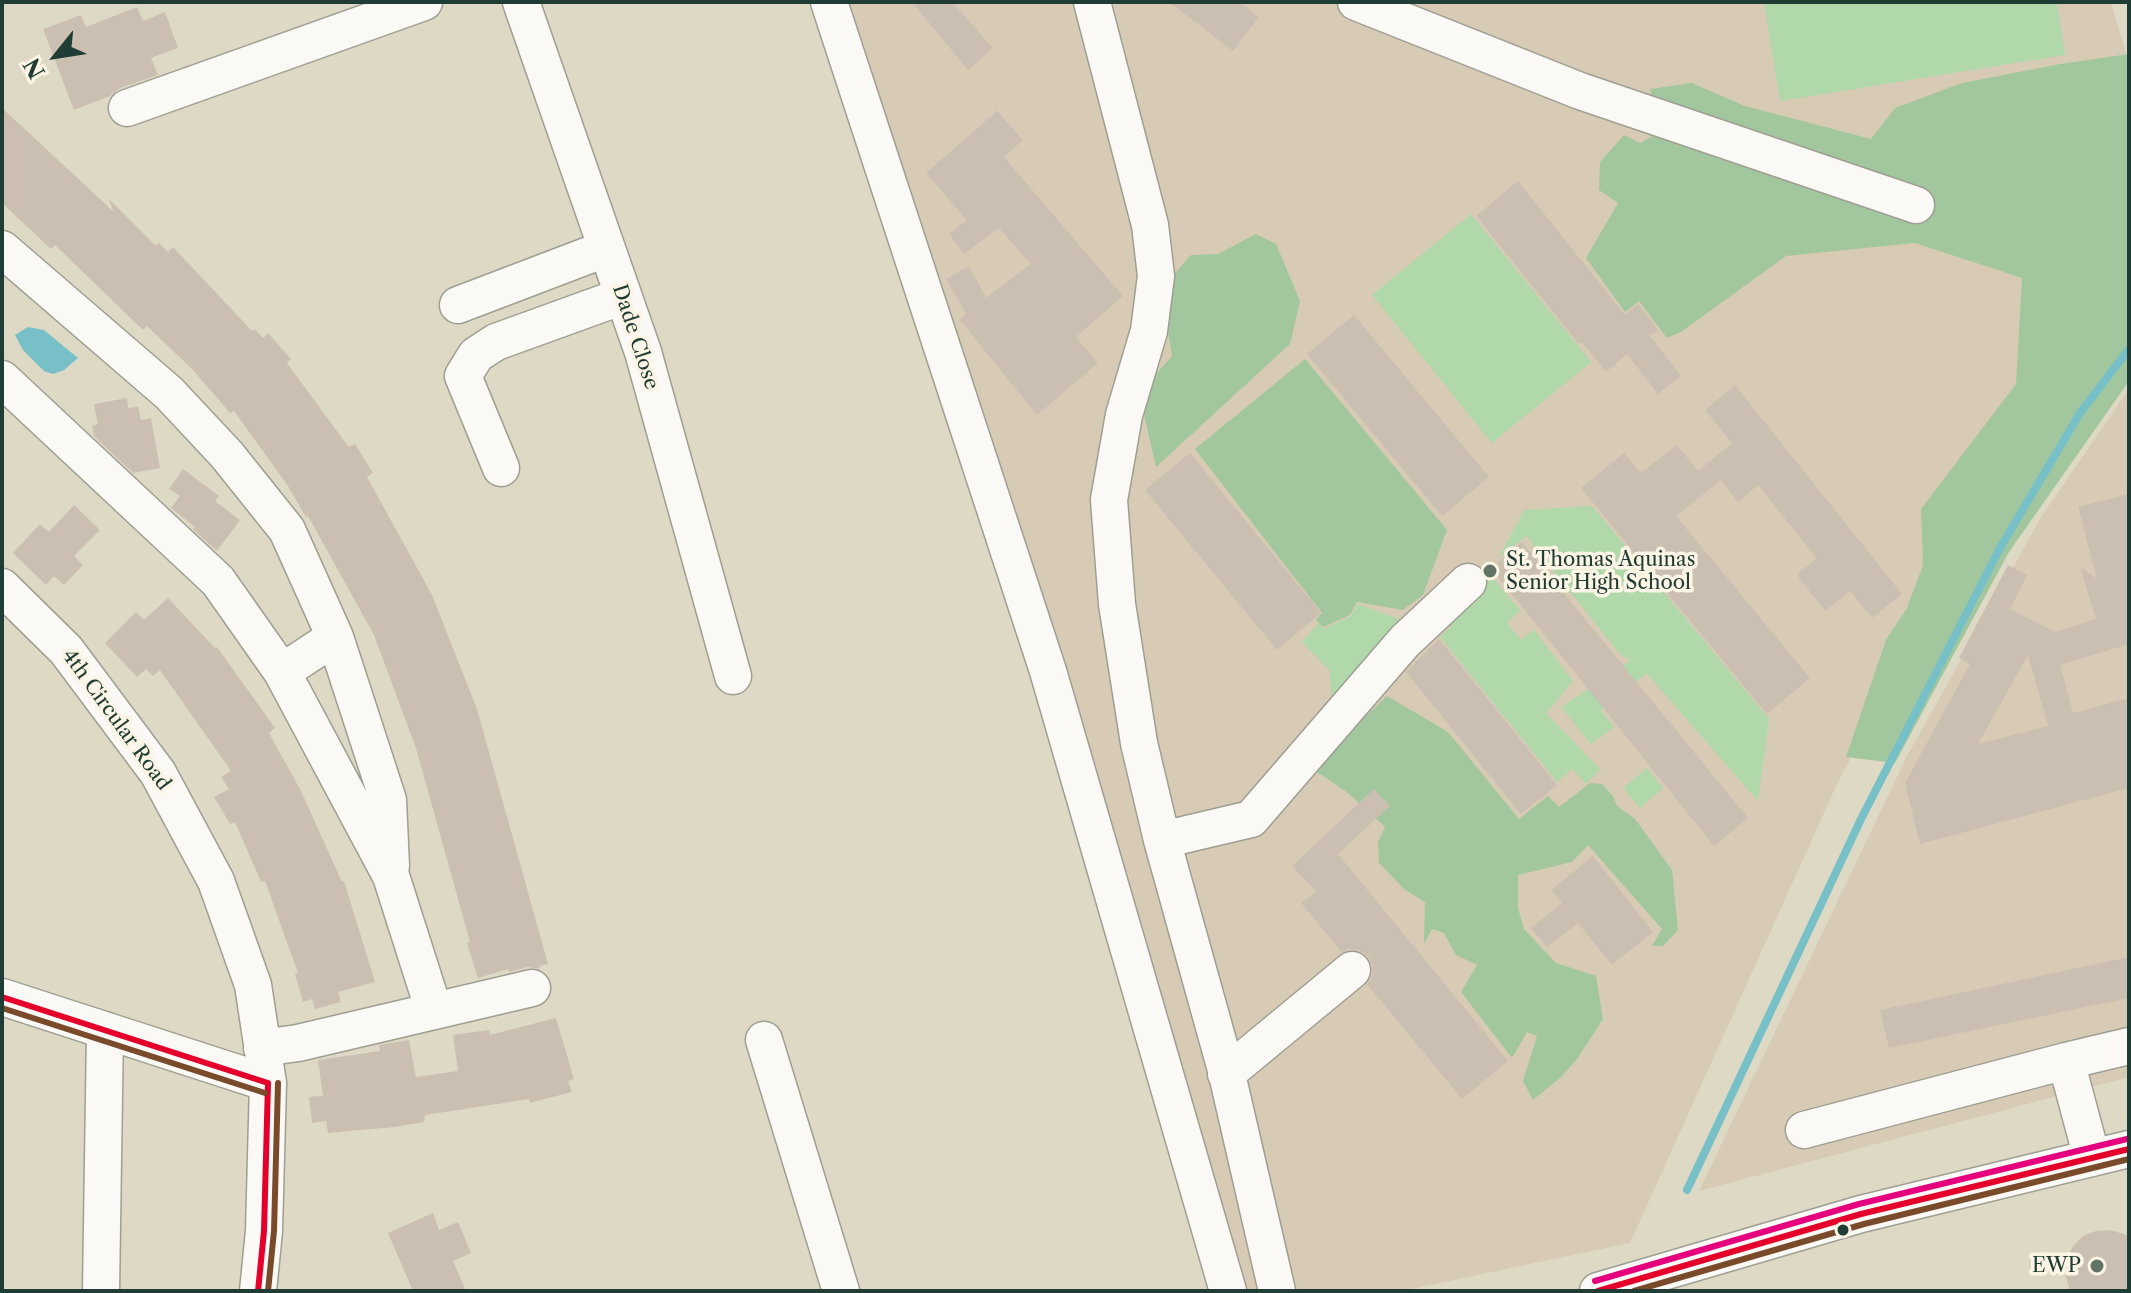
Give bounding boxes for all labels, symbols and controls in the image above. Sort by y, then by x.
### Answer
north arrow [16,16,96,96]
text: N [18,53,51,83]
street label: Dade Close [607,281,663,393]
place label: St. Thomas Aquinas Senior High School [1506,548,1695,595]
marker: St. Thomas Aquinas Senior High School [1481,562,1499,580]
street label: 4th Circular Road [57,645,175,795]
unlabelled marker [1835,1222,1851,1238]
place label: EWP [2032,1254,2081,1278]
marker: EWP [2088,1257,2106,1275]

